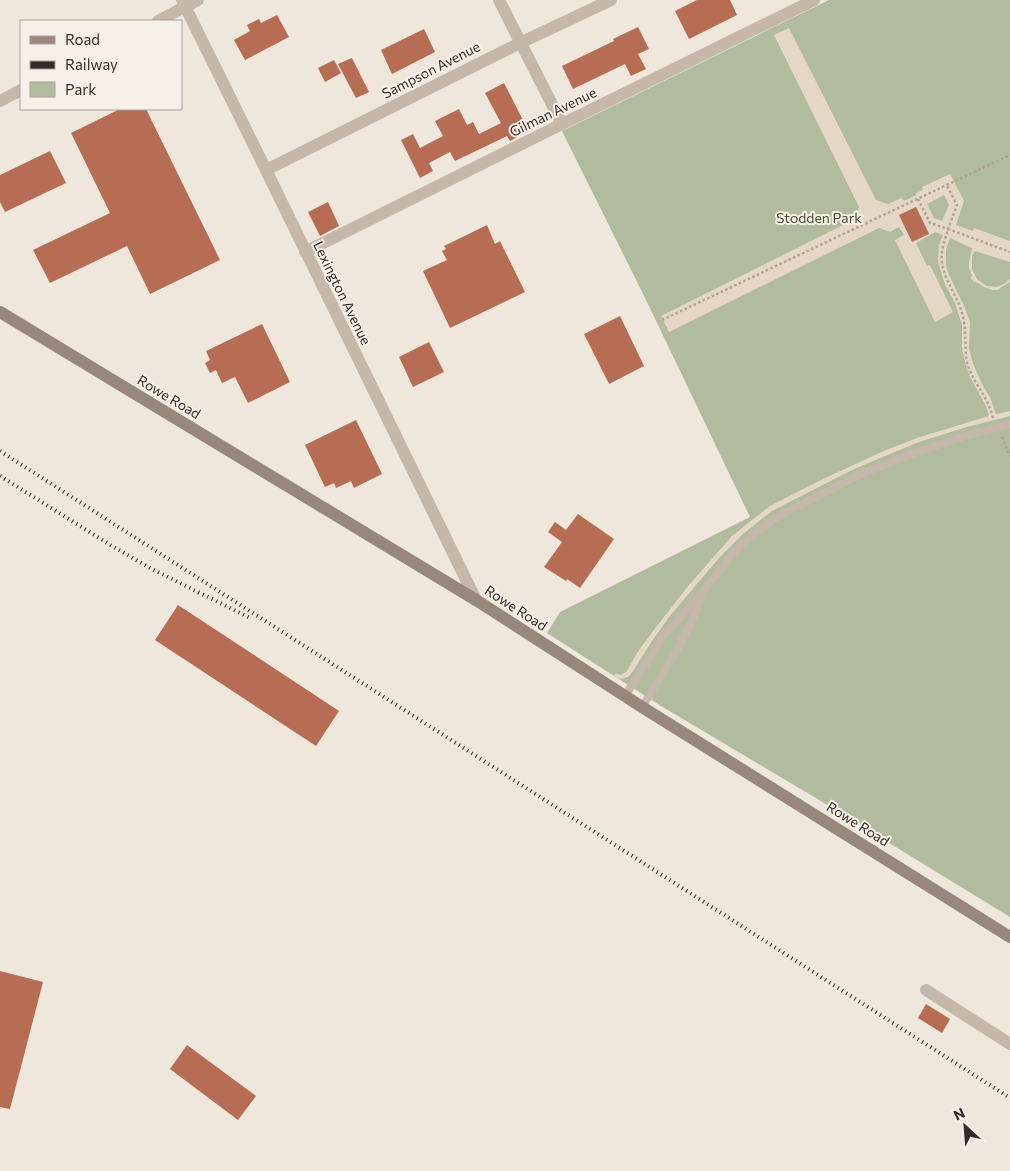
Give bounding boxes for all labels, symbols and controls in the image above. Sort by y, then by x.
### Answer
legend [20,20,182,110]
text: Road [65,30,100,48]
street label: Sampson Avenue [379,37,483,102]
text: Railway [65,55,118,73]
text: Park [65,80,96,98]
street label: Gilman Avenue [507,83,599,140]
park label: Stodden Park [776,209,862,226]
street label: Lexington Avenue [310,238,375,347]
street label: Rowe Road [135,371,204,422]
street label: Rowe Road [482,581,551,634]
street label: Rowe Road [824,798,893,850]
north arrow [940,1101,990,1151]
text: N [951,1104,968,1124]

